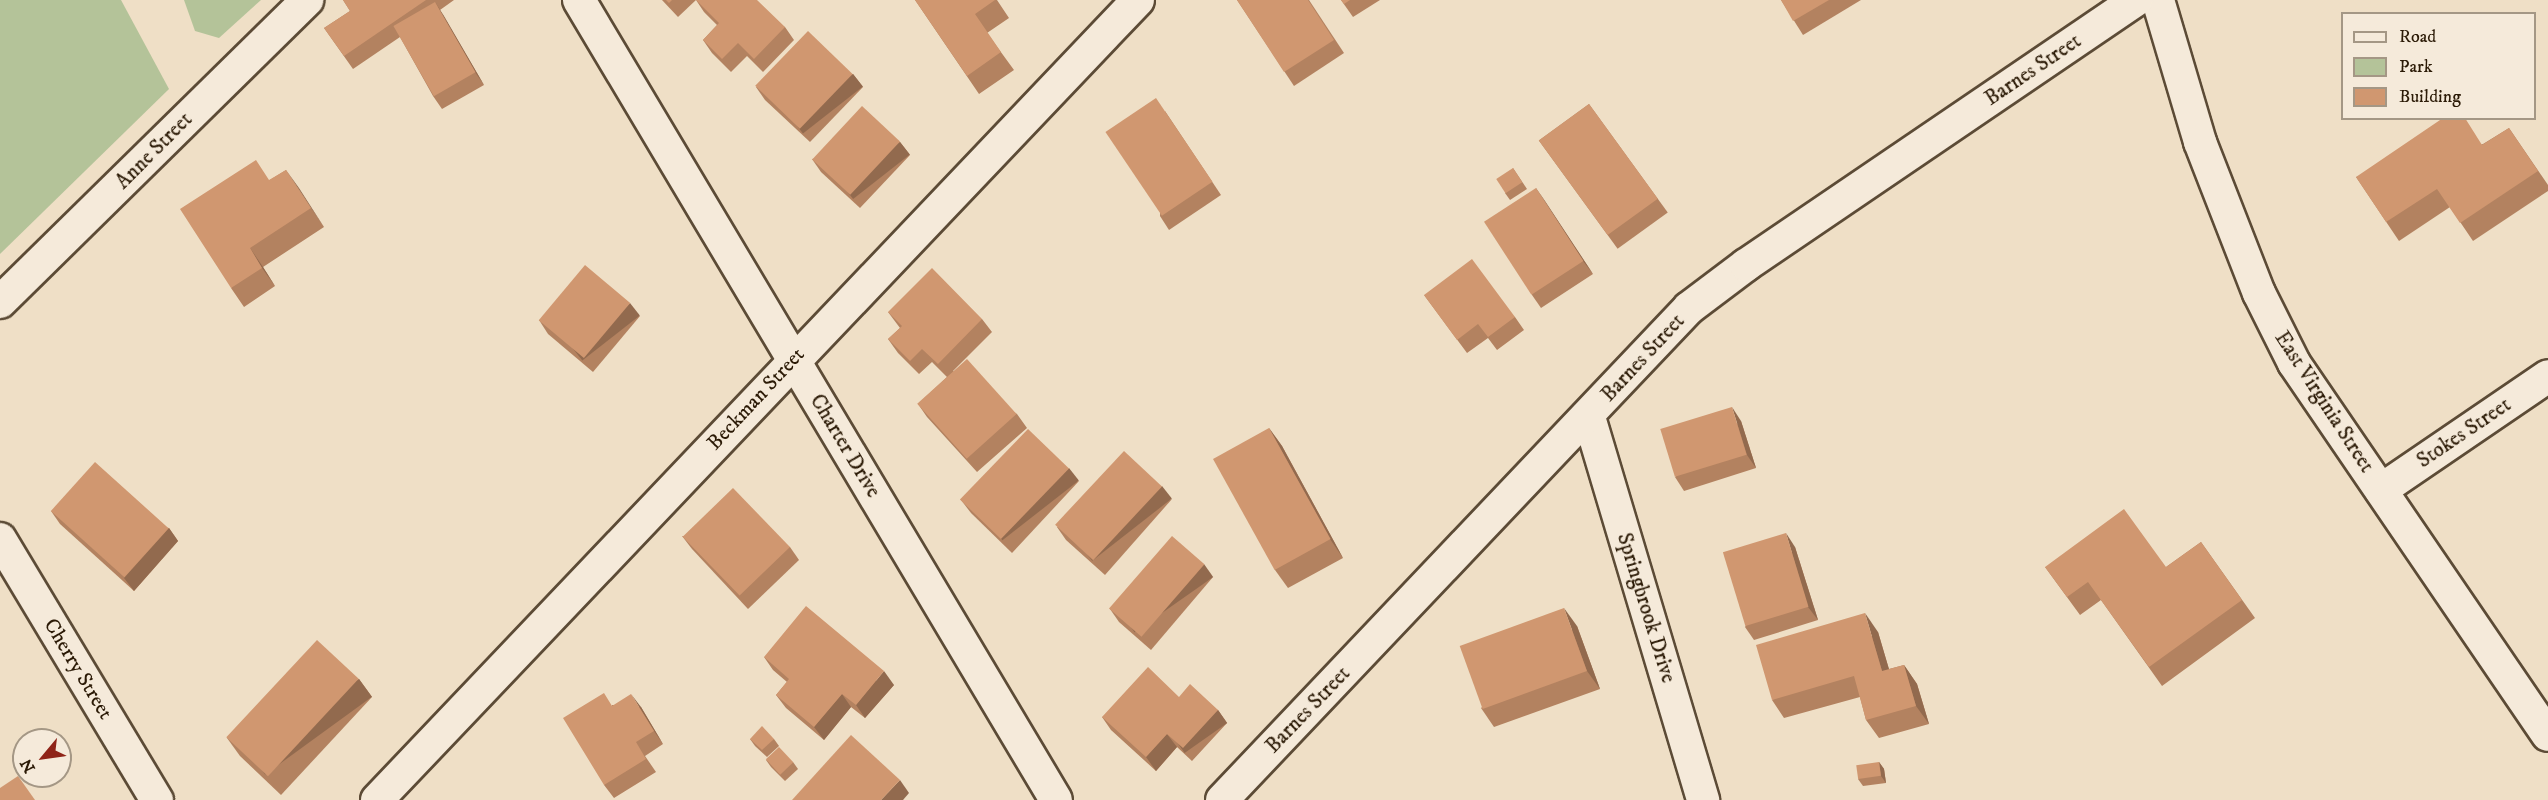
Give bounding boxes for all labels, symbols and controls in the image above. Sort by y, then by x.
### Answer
legend [2341,12,2536,120]
text: Road [2399,26,2436,48]
street label: Barnes Street [1980,29,2086,111]
text: Park [2399,56,2433,78]
text: Building [2399,86,2461,108]
street label: Anne Street [110,107,198,195]
street label: Barnes Street [1596,309,1690,407]
street label: East Virginia Street [2269,327,2379,477]
street label: Beckman Street [702,342,810,456]
street label: Charter Drive [804,390,886,502]
street label: Stokes Street [2412,392,2516,474]
street label: Springbrook Drive [1611,530,1681,686]
street label: Cherry Street [38,614,118,724]
street label: Barnes Street [1260,661,1356,759]
north arrow [12,728,72,788]
text: N [16,755,40,776]

